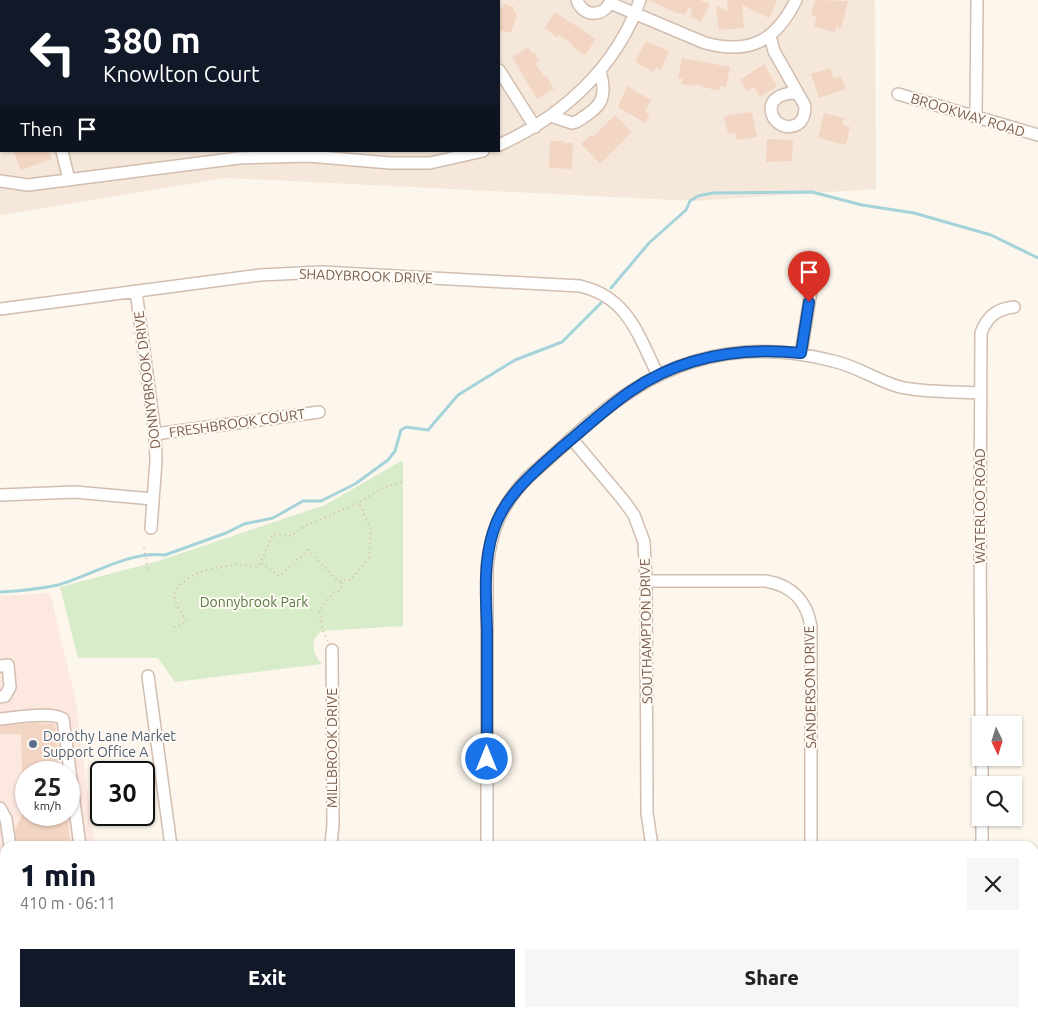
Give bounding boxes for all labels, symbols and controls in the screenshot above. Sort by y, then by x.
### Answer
icon: left [20,20,85,85]
text: 380 m [103,20,201,60]
text: Knowlton Court [103,61,260,86]
street label: BROOKWAY ROAD [909,90,1027,140]
icon: arrive [73,115,101,143]
text: Then [20,118,63,140]
pin [788,251,830,302]
icon: arrive [795,258,823,286]
street label: SHADYBROOK DRIVE [299,266,433,286]
street label: DONNYBROOK DRIVE [131,310,163,450]
street label: FRESHBROOK COURT [168,405,306,440]
street label: WATERLOO ROAD [972,448,988,564]
street label: SOUTHAMPTON DRIVE [637,558,655,704]
park label: Donnybrook Park [200,594,308,610]
street label: SANDERSON DRIVE [801,625,819,749]
street label: MILLBROOK DRIVE [324,688,340,808]
north arrow [972,716,1022,766]
map controls [972,716,1022,826]
place label: Dorothy Lane Market Support Office A [43,728,176,760]
position arrow [460,732,512,784]
marker: Dorothy Lane Market Support Office A [27,738,39,750]
speed limit sign: 30 [90,761,155,826]
text: 25 [33,773,62,801]
button: search [972,776,1022,826]
text: km/h [34,799,61,812]
text: 1 min [20,858,96,892]
button: close [967,858,1019,910]
text: 410 m · 06:11 [20,894,116,912]
button: Exit [20,949,515,1007]
button: Share [525,949,1019,1007]

